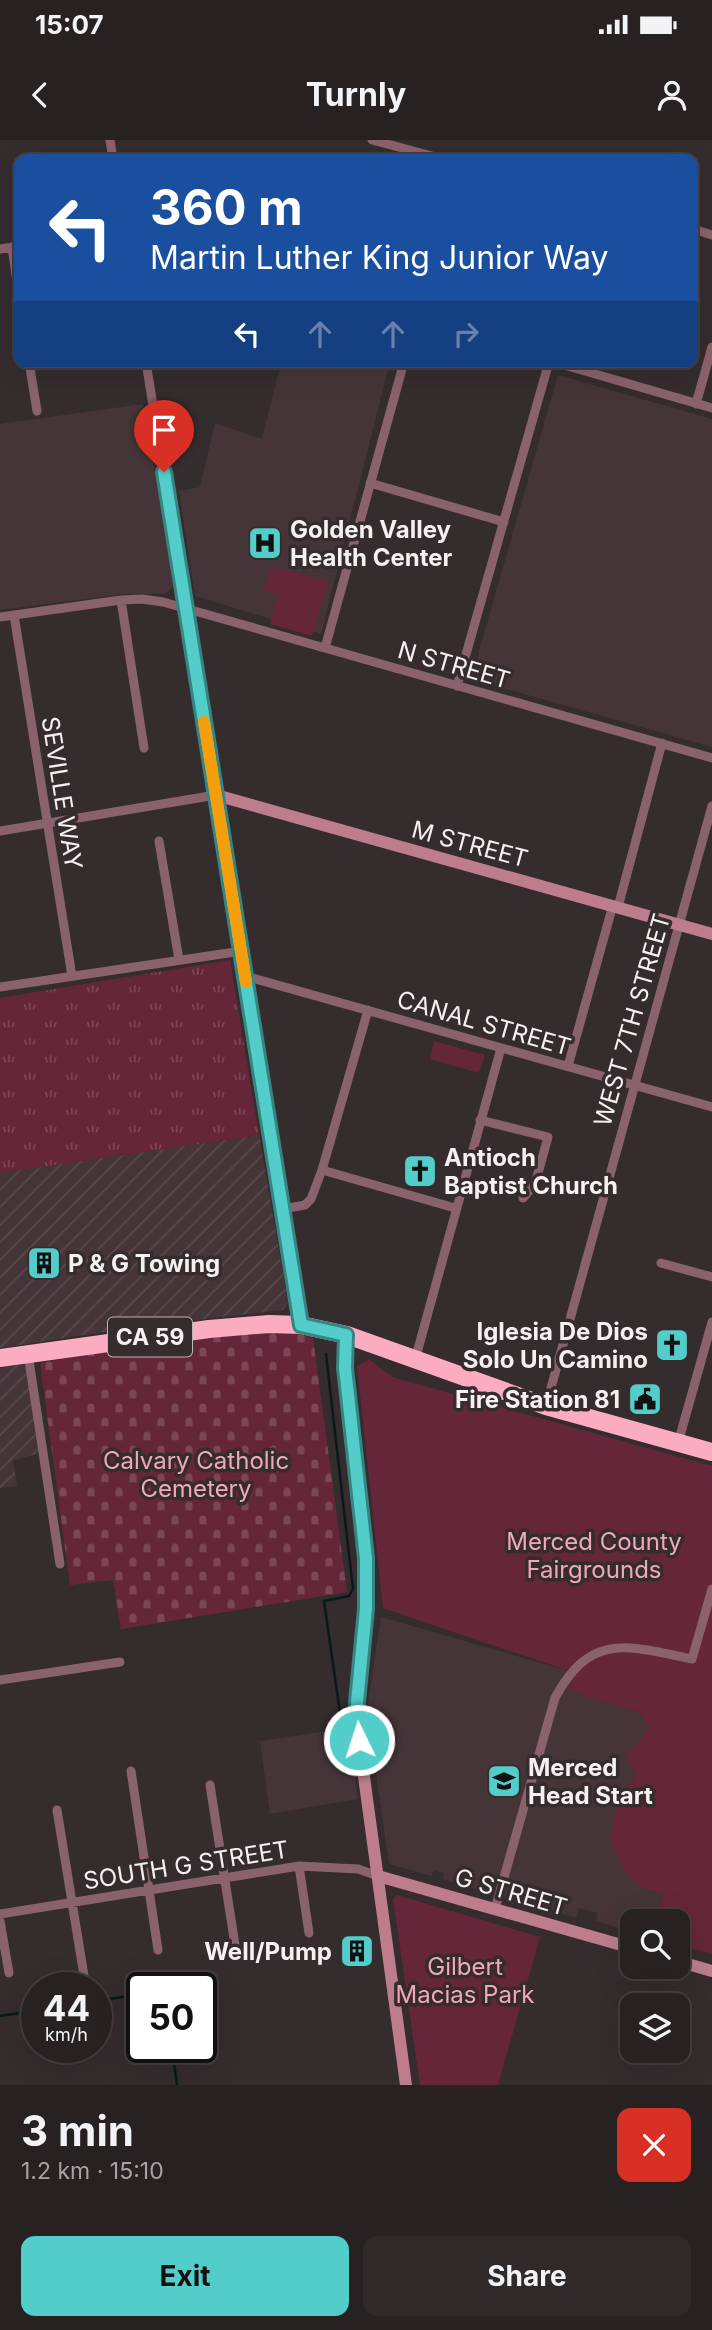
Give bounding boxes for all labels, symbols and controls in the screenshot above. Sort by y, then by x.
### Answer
text: 15:07 [35,9,104,40]
text: Turnly [306,75,406,114]
icon: back [21,76,59,114]
icon: person [653,76,691,114]
text: 360 m [150,178,303,237]
icon: left [35,182,126,273]
text: Martin Luther King Junior Way [150,238,608,277]
icon: left [228,315,266,353]
icon: ahead [301,315,339,353]
icon: ahead [374,315,412,353]
icon: right [447,315,485,353]
pin [134,400,194,472]
icon: arrive [145,411,183,449]
place label: Golden Valley Health Center [290,515,453,572]
hospital icon: Golden Valley Health Center [246,524,284,562]
street label: N STREET [394,635,514,695]
street label: SEVILLE WAY [36,714,88,872]
street label: M STREET [409,815,531,873]
street label: WEST 7TH STREET [588,910,676,1130]
street label: CANAL STREET [394,984,574,1062]
place label: Antioch Baptist Church [444,1143,618,1200]
church icon: Antioch Baptist Church [401,1152,439,1190]
building icon: P & G Towing [25,1244,63,1282]
place label: P & G Towing [68,1249,220,1278]
place label: Iglesia De Dios Solo Un Camino [463,1317,648,1374]
road number: CA 59 [108,1318,192,1356]
church icon: Iglesia De Dios Solo Un Camino [653,1326,691,1364]
public building icon: Fire Station 81 [626,1380,664,1418]
place label: Fire Station 81 [455,1385,620,1414]
park label: Calvary Catholic Cemetery [103,1446,289,1503]
park label: Merced County Fairgrounds [506,1527,682,1584]
position arrow [322,1703,396,1777]
place label: Merced Head Start [528,1753,653,1810]
school or university icon: Merced Head Start [485,1762,523,1800]
street label: SOUTH G STREET [81,1834,291,1896]
street label: G STREET [452,1862,570,1922]
map controls [620,1909,690,2063]
button: search [620,1909,690,1979]
building icon: Well/Pump [338,1932,376,1970]
place label: Well/Pump [204,1937,332,1966]
park label: Gilbert Macias Park [396,1952,534,2009]
speed limit sign: 50 [126,1972,217,2063]
text: 44 [43,1987,90,2029]
button: layers [620,1993,690,2063]
text: km/h [45,2024,88,2045]
text: 3 min [21,2105,134,2156]
button: close [617,2108,691,2182]
text: 1.2 km · 15:10 [21,2157,164,2185]
button: Exit [21,2236,349,2316]
button: Share [363,2236,691,2316]

